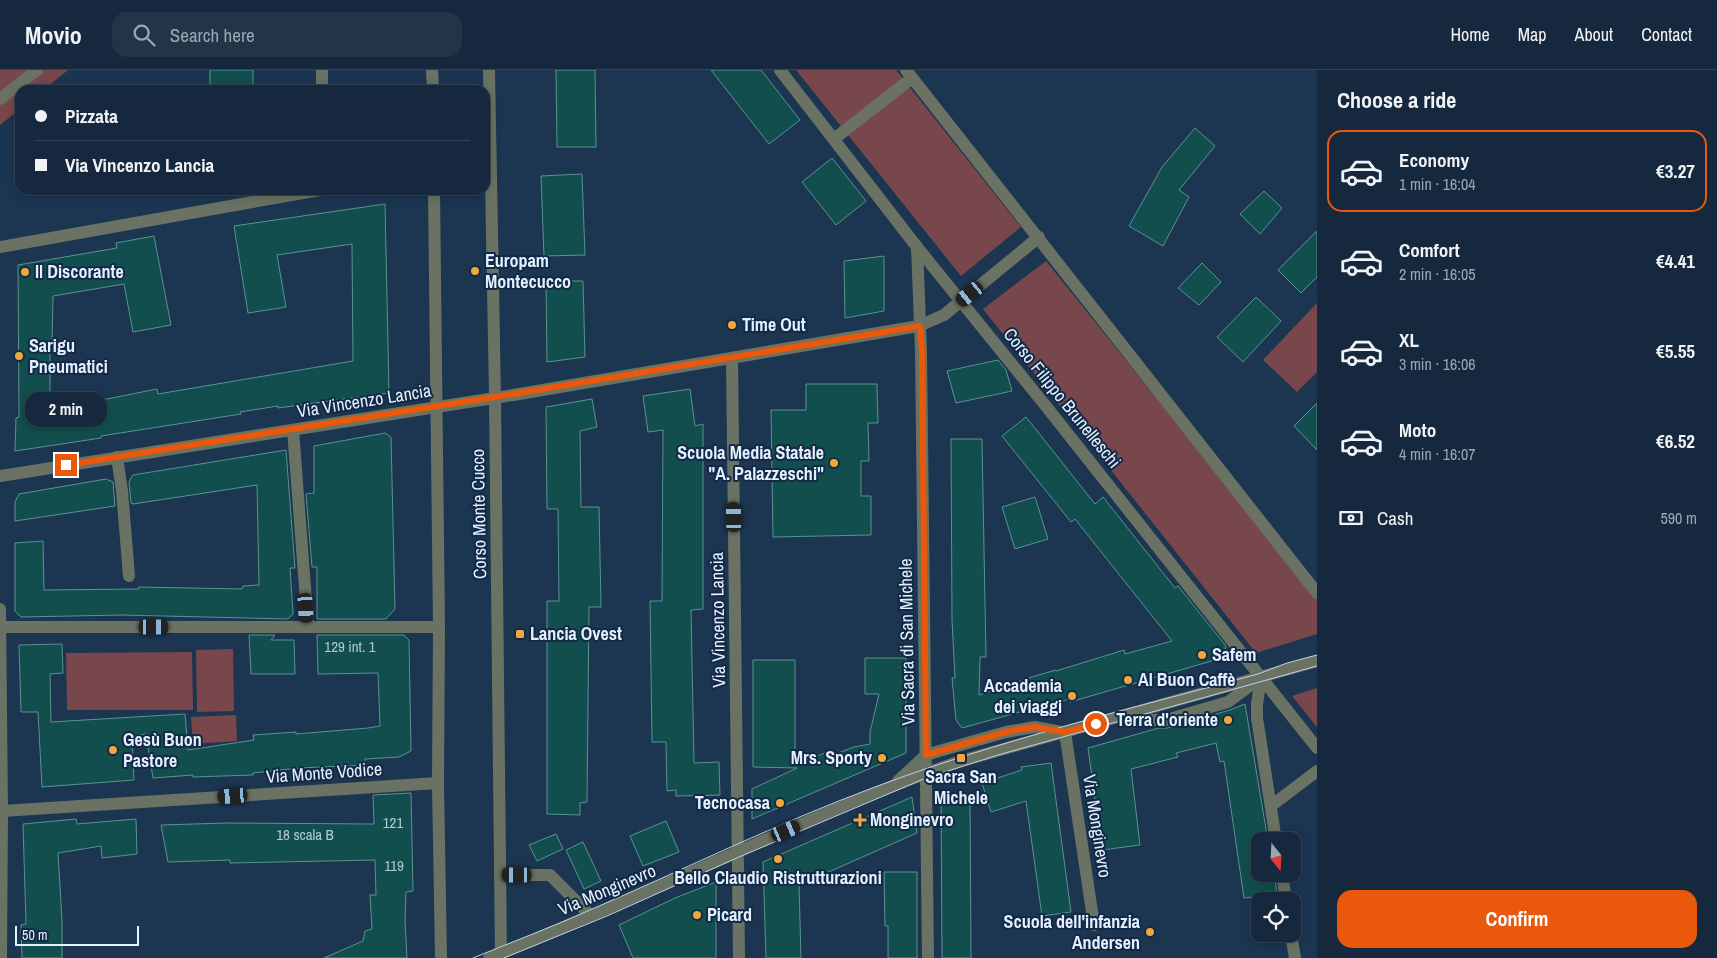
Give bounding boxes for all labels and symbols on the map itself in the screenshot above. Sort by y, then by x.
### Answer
place label: Europam Montecucco [485,248,571,294]
place label: Il Discorante [35,259,124,284]
marker: Europam Montecucco [469,265,481,277]
marker: Il Discorante [19,266,31,278]
car [953,279,986,309]
place label: Time Out [742,312,806,337]
marker: Time Out [726,319,738,331]
street label: Corso Filippo Brunelleschi [998,322,1127,473]
place label: Sarigu Pneumatici [29,333,108,379]
marker: Sarigu Pneumatici [13,350,25,362]
street label: Via Vincenzo Lancia [295,378,433,423]
callout: 2 min [25,392,107,428]
place label: Scuola Media Statale "A. Palazzeschi" [677,440,824,486]
street label: Corso Monte Cucco [465,449,492,579]
route end [55,454,77,476]
marker: Scuola Media Statale "A. Palazzeschi" [828,457,840,469]
car [726,502,741,532]
street label: Via Vincenzo Lancia [704,552,731,688]
street label: Via Sacra di San Michele [893,558,920,726]
car [297,593,314,623]
car [139,620,169,635]
place label: Lancia Ovest [530,621,622,646]
marker: Lancia Ovest [514,628,526,640]
house number: 129 int. 1 [324,636,376,657]
place label: Safem [1212,642,1256,667]
marker: Safem [1196,649,1208,661]
place label: Al Buon Caffè [1138,667,1236,692]
place label: Accademia dei viaggi [984,673,1063,719]
marker: Al Buon Caffè [1122,674,1134,686]
marker: Accademia dei viaggi [1066,690,1078,702]
place label: Terra d'oriente [1116,707,1218,732]
route start [1085,713,1107,735]
marker: Terra d'oriente [1222,714,1234,726]
place label: Gesù Buon Pastore [123,727,202,773]
marker: Gesù Buon Pastore [107,744,119,756]
place label: Mrs. Sporty [791,745,873,770]
marker: Mrs. Sporty [876,752,888,764]
marker: Sacra San Michele [955,752,967,764]
street label: Via Monte Vodice [265,756,383,789]
place label: Sacra San Michele [925,764,997,810]
street label: Via Monginevro [1077,773,1118,879]
car [217,787,248,805]
place label: Tecnocasa [695,790,771,815]
marker: Tecnocasa [774,797,786,809]
place label: Monginevro [870,807,954,832]
house number: 121 [383,812,403,833]
marker: Monginevro [854,814,866,826]
car [769,818,802,844]
house number: 18 scala B [276,824,334,845]
north arrow [1251,832,1301,882]
marker: Bello Claudio Ristrutturazioni [772,853,784,865]
house number: 119 [384,855,404,876]
street label: Via Monginevro [554,858,660,921]
place label: Bello Claudio Ristrutturazioni [674,865,882,890]
car [502,868,532,883]
place label: Picard [707,902,752,927]
marker: Picard [691,909,703,921]
place label: Scuola dell'infanzia Andersen [1004,909,1141,955]
scale bar [15,923,139,946]
marker: Scuola dell'infanzia Andersen [1144,926,1156,938]

